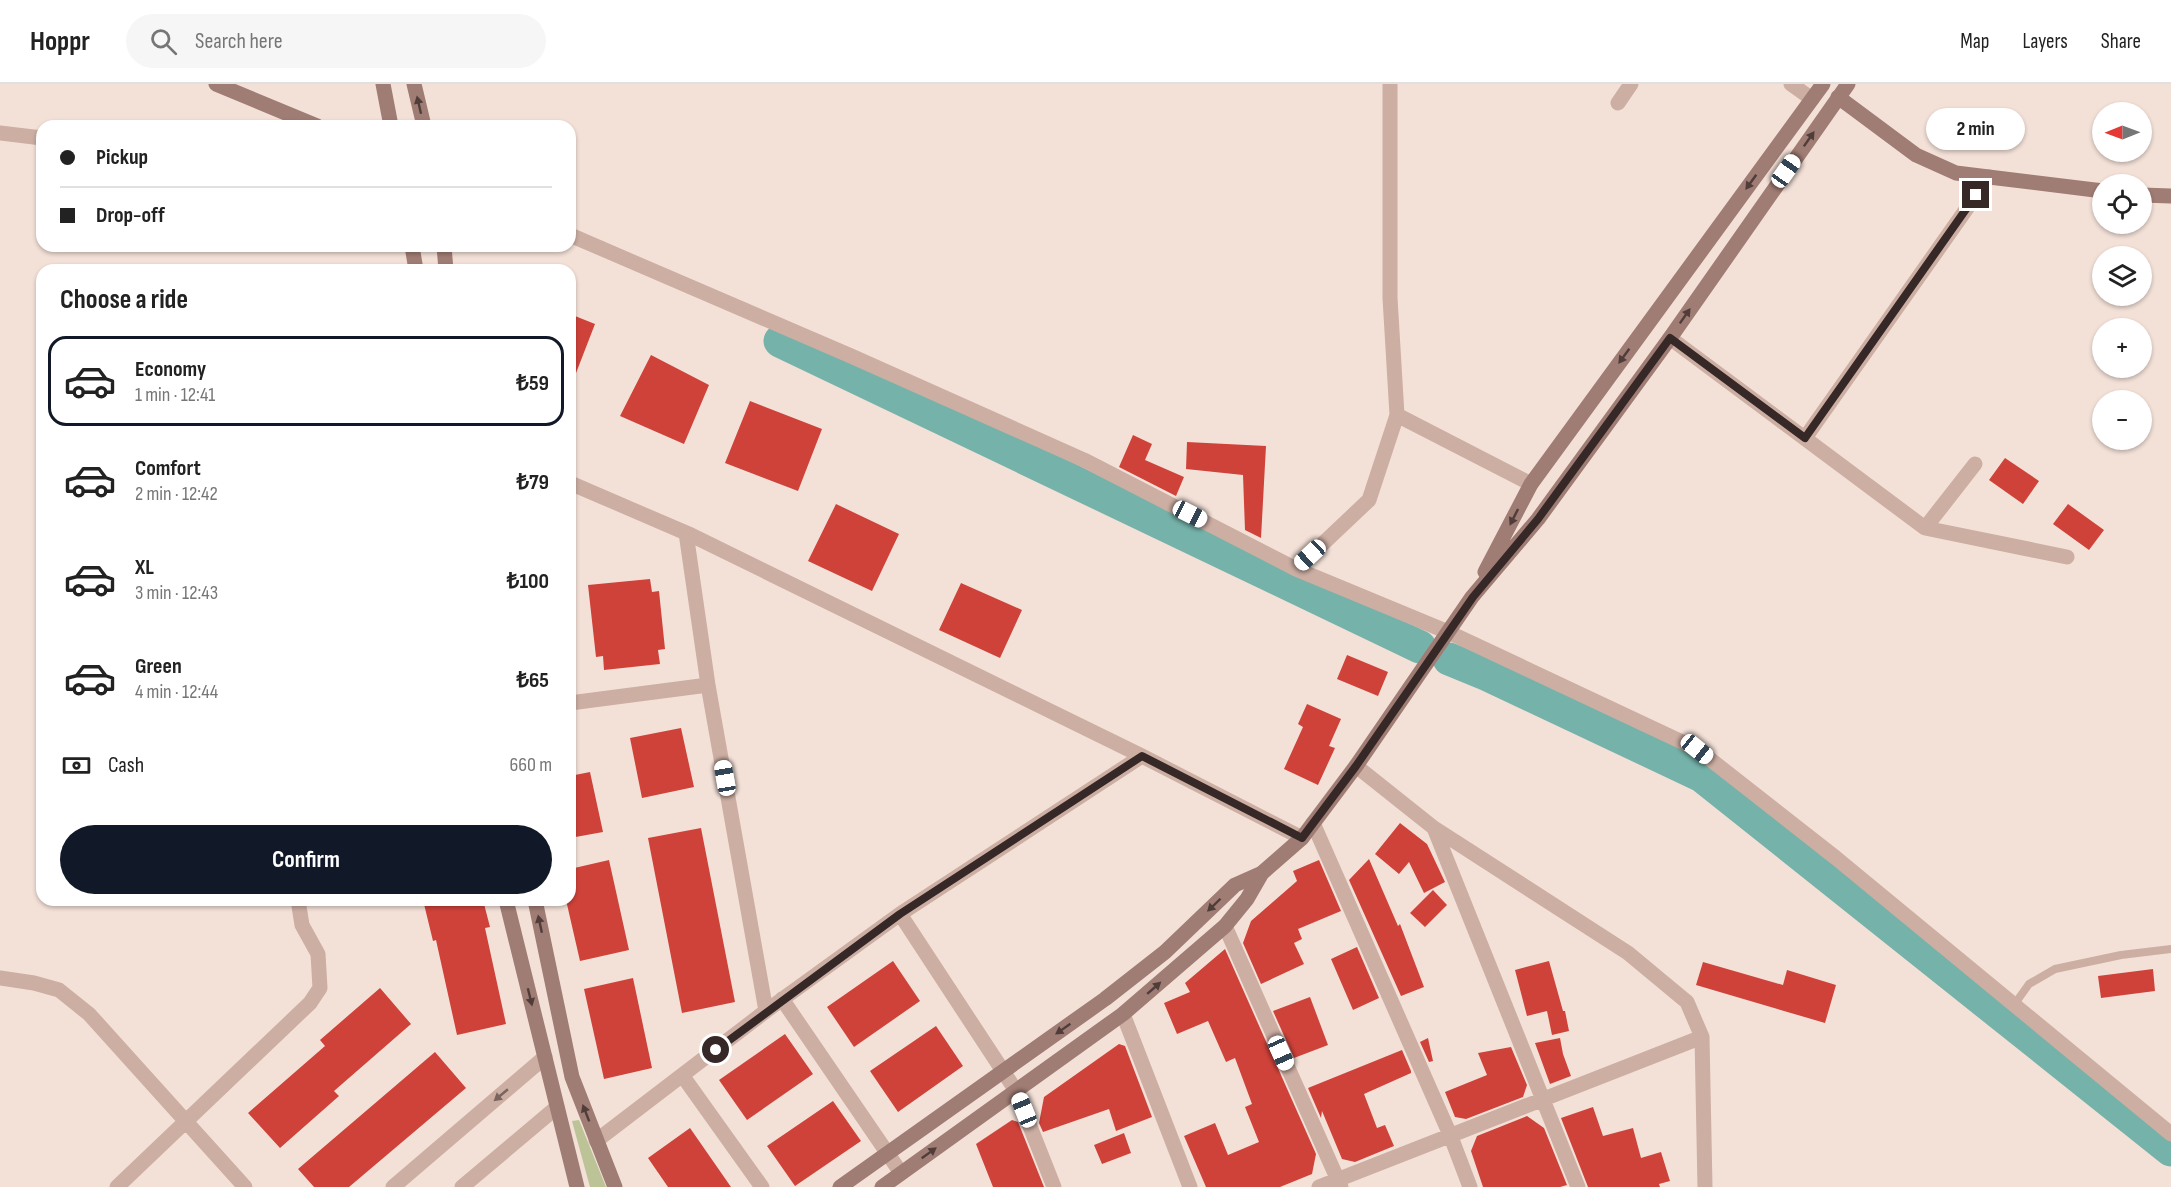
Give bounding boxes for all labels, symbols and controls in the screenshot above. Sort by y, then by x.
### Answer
search box [126,14,546,68]
text: Hoppr [30,25,90,58]
icon: search [147,25,180,58]
text: Search here [195,28,282,55]
text: Map [1960,29,1989,54]
text: Layers [2022,29,2068,54]
text: Share [2101,29,2141,54]
one-way arrow [413,96,423,114]
north arrow [2092,102,2152,162]
map controls [2092,102,2152,450]
callout: 2 min [1926,108,2026,150]
text: 2 min [1956,117,1995,141]
one-way arrow [1803,131,1815,147]
text: Pickup [96,144,148,171]
car [1768,151,1804,191]
button: locate [2092,174,2152,234]
one-way arrow [1746,175,1758,190]
route end [1962,181,1989,208]
text: Drop-off [96,202,165,229]
button: layers [2092,246,2152,306]
text: Choose a ride [60,284,188,316]
one-way arrow [1679,308,1690,324]
button: + [2092,318,2152,378]
one-way arrow [1618,348,1630,364]
icon: car [63,354,117,408]
text: Economy [135,356,206,383]
text: ₺59 [516,370,549,397]
text: 1 min · 12:41 [135,383,215,407]
button: − [2092,390,2152,450]
icon: car [63,453,117,507]
text: Comfort [135,455,201,482]
text: ₺79 [516,469,549,496]
text: 2 min · 12:42 [135,482,218,506]
car [1170,498,1210,530]
one-way arrow [1509,509,1519,526]
car [1291,536,1329,574]
icon: car [63,552,117,606]
text: XL [135,554,154,581]
text: ₺100 [507,568,549,595]
text: 3 min · 12:43 [135,581,218,605]
icon: car [63,651,117,705]
text: Green [135,653,182,680]
text: ₺65 [516,667,549,694]
text: 4 min · 12:44 [135,680,218,704]
car [1677,731,1717,767]
icon: cash [60,749,93,782]
text: Cash [108,752,144,779]
text: 660 m [510,753,552,777]
car [713,759,737,797]
button: Confirm [60,825,552,894]
one-way arrow [1207,898,1221,912]
one-way arrow [535,914,544,933]
one-way arrow [1146,982,1161,995]
one-way arrow [526,988,536,1007]
one-way arrow [1056,1023,1072,1035]
car [1265,1033,1297,1073]
route start [702,1036,729,1063]
one-way arrow [494,1088,509,1101]
car [1009,1090,1039,1130]
one-way arrow [580,1104,590,1122]
one-way arrow [921,1147,937,1159]

